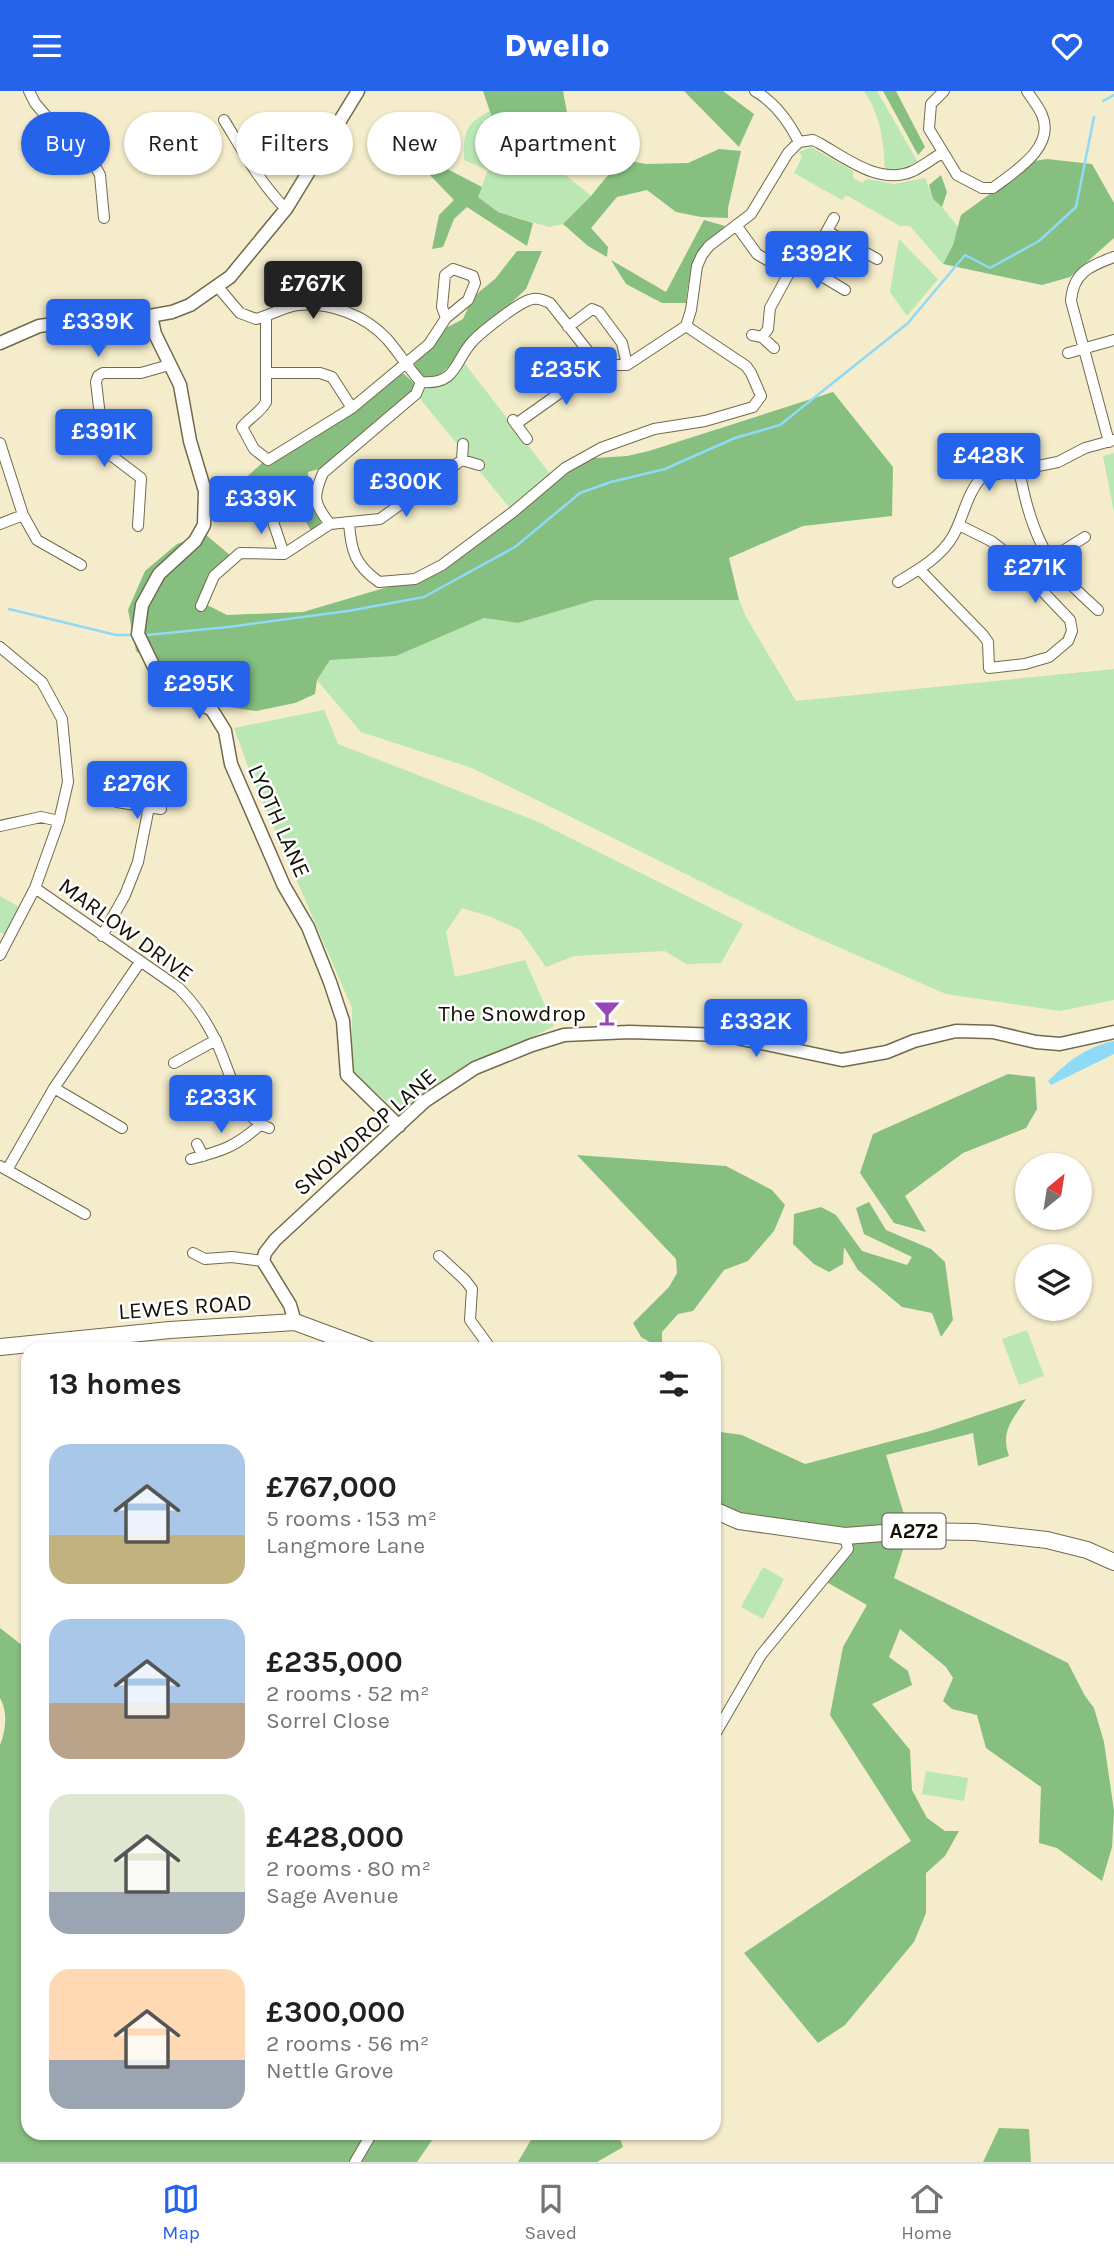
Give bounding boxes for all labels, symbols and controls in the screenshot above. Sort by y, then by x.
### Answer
icon: menu [28,27,66,65]
text: Dwello [504,27,610,64]
icon: heart [1048,27,1086,65]
chip: Buy [21,112,110,175]
chip: Rent [124,112,222,175]
chip: Filters [236,112,353,175]
chip: New [367,112,461,175]
chip: Apartment [475,112,640,175]
pin: £392K [768,231,866,291]
text: £392K [781,240,853,267]
pin: £767K [264,261,362,321]
text: £767K [280,270,346,297]
pin: £339K [49,299,147,359]
text: £339K [62,308,134,335]
pin: £235K [517,347,615,407]
text: £235K [531,356,601,383]
pin: £391K [55,409,153,469]
text: £391K [71,418,137,445]
pin: £428K [940,433,1038,493]
text: £428K [953,442,1025,469]
pin: £300K [357,459,455,519]
text: £300K [370,468,442,495]
pin: £339K [212,477,310,536]
text: £339K [225,485,297,512]
pin: £271K [986,545,1084,605]
text: £271K [1004,554,1066,581]
pin: £295K [150,661,248,721]
text: £295K [164,670,234,697]
street label: LYOTH LANE [242,760,316,882]
pin: £276K [88,761,186,821]
text: £276K [103,770,171,797]
street label: MARLOW DRIVE [53,872,199,988]
bar icon: The Snowdrop [592,998,622,1028]
pin: £332K [707,999,805,1059]
place label: The Snowdrop [438,1000,586,1027]
text: £332K [720,1008,792,1035]
street label: SNOWDROP LANE [288,1063,442,1201]
pin: £233K [172,1075,270,1135]
text: £233K [185,1084,257,1111]
north arrow [1015,1153,1092,1230]
map controls [1015,1153,1092,1321]
button: layers [1015,1244,1092,1321]
street label: LEWES ROAD [117,1289,253,1325]
icon: filters [655,1365,693,1403]
text: 13 homes [49,1366,182,1402]
text: £767,000 [266,1469,397,1505]
icon: home [105,1472,189,1556]
text: 5 rooms · 153 m² [266,1505,437,1532]
road number: A272 [883,1513,946,1549]
text: Langmore Lane [266,1532,425,1559]
text: £235,000 [266,1644,403,1680]
icon: home [105,1647,189,1731]
text: 2 rooms · 52 m² [266,1680,429,1707]
text: Sorrel Close [266,1707,390,1734]
text: £428,000 [266,1819,404,1855]
icon: home [105,1822,189,1906]
text: 2 rooms · 80 m² [266,1855,431,1882]
text: Sage Avenue [266,1882,399,1909]
text: £300,000 [266,1994,405,2030]
icon: home [105,1997,189,2081]
text: 2 rooms · 56 m² [266,2030,429,2057]
text: Nettle Grove [266,2057,394,2084]
tab: Map [162,2180,200,2244]
tab: Saved [524,2180,577,2244]
tab: Home [901,2180,952,2244]

